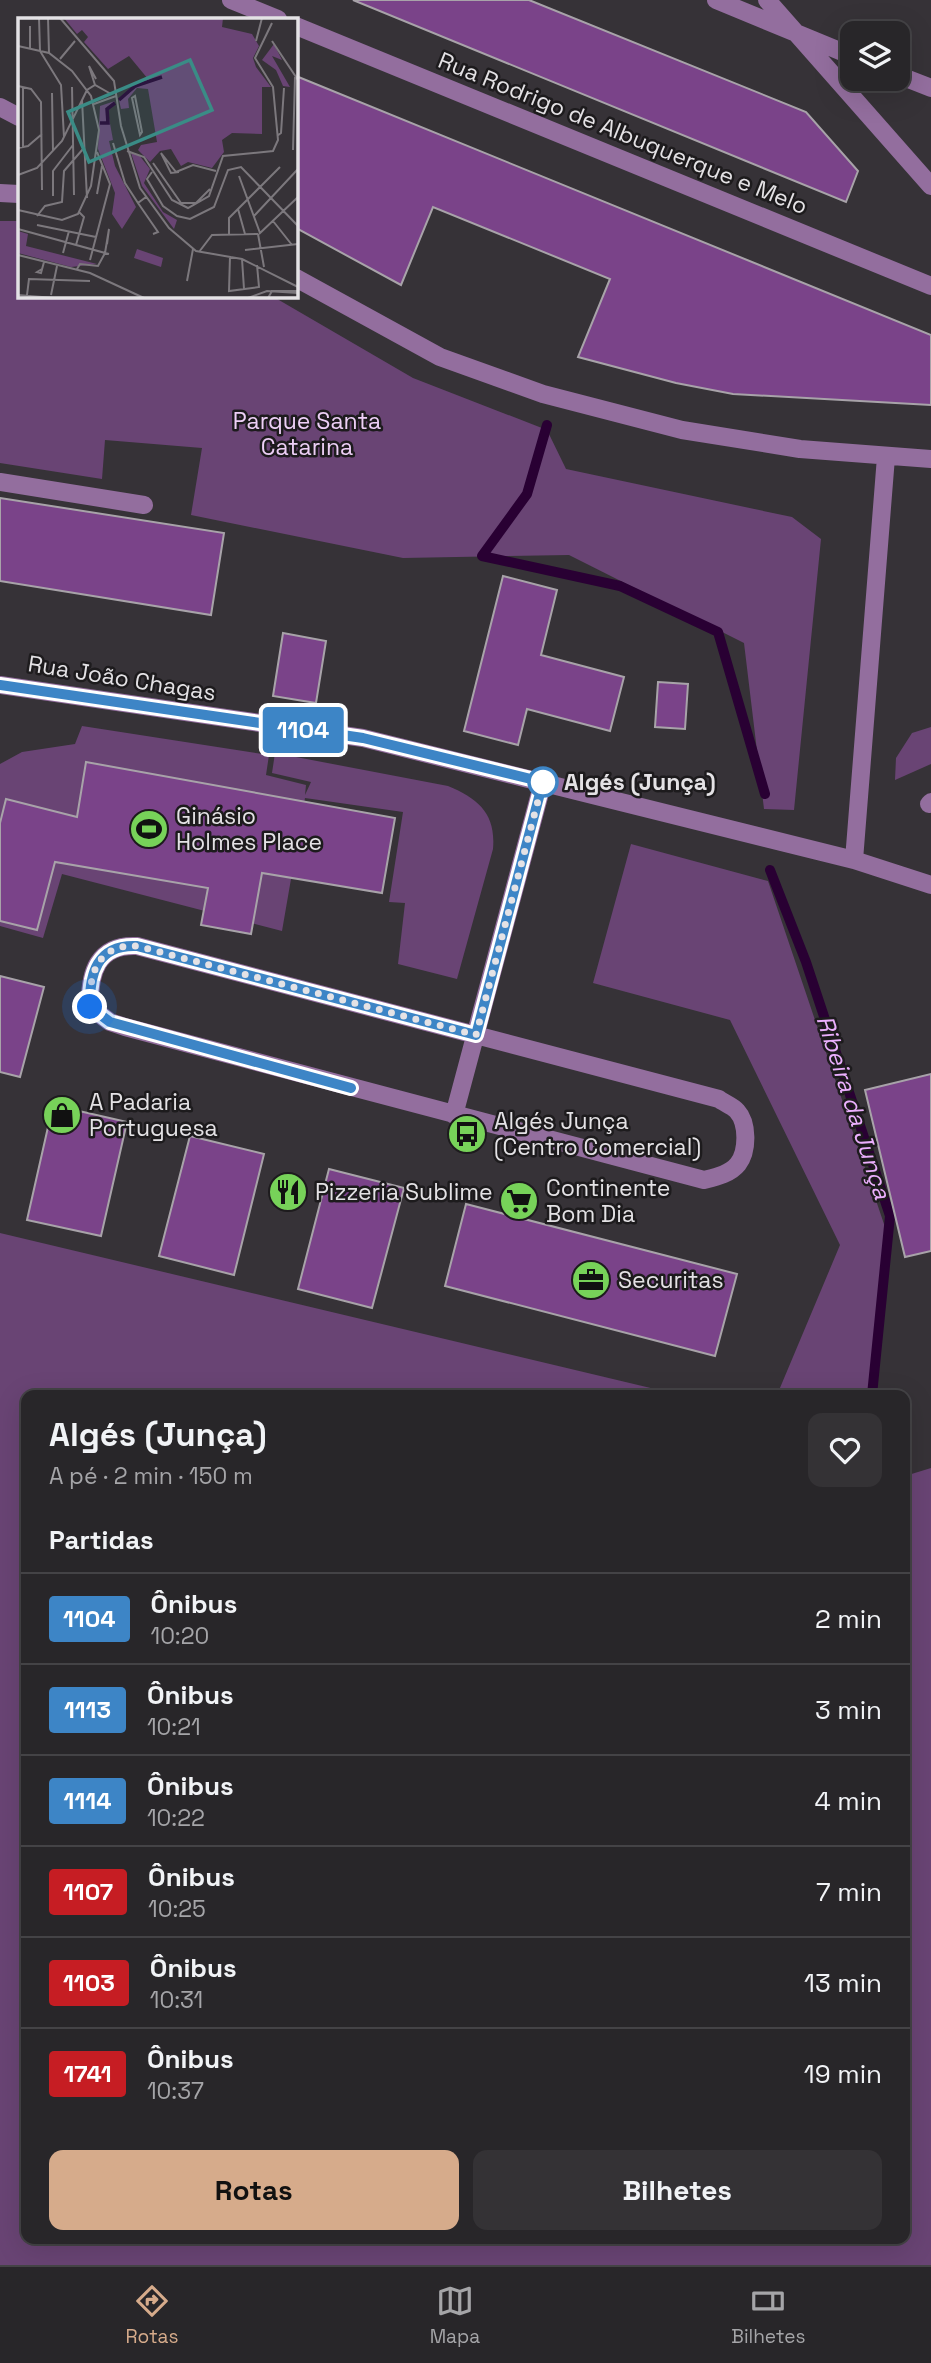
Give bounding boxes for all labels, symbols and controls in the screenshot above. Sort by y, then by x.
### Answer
inset map [18,18,298,298]
map controls [840,21,910,91]
button: layers [840,21,910,91]
street label: Rua Rodrigo de Albuquerque e Melo [434,45,812,221]
park label: Parque Santa Catarina [233,406,381,462]
street label: Rua João Chagas [26,648,218,708]
line badge: 1104 [254,707,352,753]
text: 1104 [277,714,329,745]
marker: Algés (Junça) [528,767,558,797]
place label: Algés (Junça) [564,767,716,797]
place label: Ginásio Holmes Place [176,801,322,857]
sports icon: Ginásio Holmes Place [128,808,170,850]
your location [72,989,107,1024]
water label: Ribeira da Junça [810,1011,898,1203]
place label: A Padaria Portuguesa [89,1087,218,1143]
shop icon: A Padaria Portuguesa [41,1094,83,1136]
place label: Algés Junça (Centro Comercial) [494,1106,701,1162]
bus stop icon: Algés Junça (Centro Comercial) [446,1113,488,1155]
restaurant icon: Pizzeria Sublime [267,1171,309,1213]
place label: Continente Bom Dia [546,1173,670,1229]
place label: Pizzeria Sublime [315,1177,493,1207]
supermarket icon: Continente Bom Dia [498,1180,540,1222]
office icon: Securitas [570,1259,612,1301]
place label: Securitas [618,1265,724,1295]
button: heart [808,1413,882,1487]
text: Algés (Junça) [49,1414,267,1456]
text: A pé · 2 min · 150 m [49,1461,253,1491]
text: Partidas [49,1523,154,1557]
text: Ônibus [151,1587,237,1621]
text: 2 min [815,1602,882,1636]
text: 1104 [63,1603,116,1634]
text: 10:20 [151,1621,209,1651]
text: Ônibus [147,1678,234,1712]
text: 3 min [815,1693,882,1727]
text: 1113 [64,1694,111,1725]
text: 10:21 [147,1712,201,1742]
text: Ônibus [147,1769,234,1803]
text: 4 min [814,1784,882,1818]
text: 1114 [64,1785,111,1816]
text: 10:22 [147,1803,205,1833]
text: Ônibus [148,1860,235,1894]
text: 7 min [816,1875,882,1909]
text: 1107 [63,1876,113,1907]
text: 10:25 [148,1894,206,1924]
text: Ônibus [150,1951,237,1985]
text: 13 min [804,1966,882,2000]
text: 1103 [63,1967,115,1998]
text: 10:31 [150,1985,203,2015]
text: Ônibus [147,2042,234,2076]
text: 19 min [804,2057,882,2091]
text: 1741 [63,2058,112,2089]
text: 10:37 [147,2076,204,2106]
button: Rotas [49,2150,459,2230]
button: Bilhetes [473,2150,882,2230]
tab: Rotas [126,2282,179,2349]
tab: Mapa [430,2282,480,2349]
tab: Bilhetes [731,2282,805,2349]

